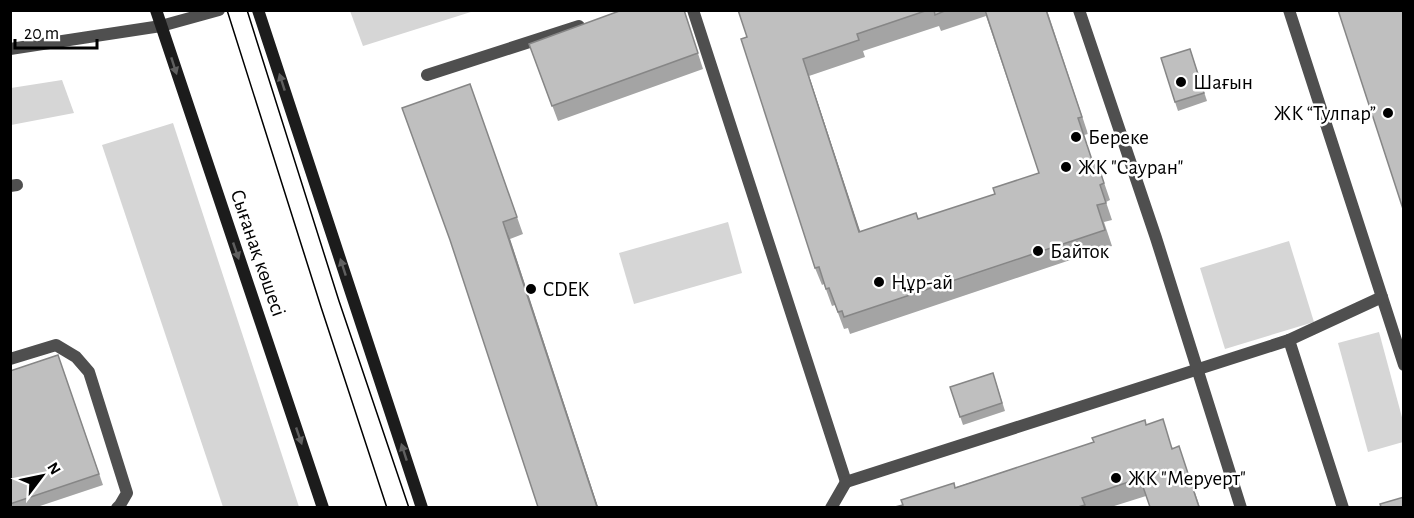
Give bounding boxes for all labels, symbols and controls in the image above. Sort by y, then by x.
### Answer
scale bar [15,12,98,50]
text: 20 m [24,25,59,43]
one-way arrow [170,57,180,75]
place label: Шағын [1193,72,1253,93]
one-way arrow [276,73,286,91]
marker: Шағын [1174,75,1188,89]
place label: ЖК “Тулпар” [1274,103,1376,124]
marker: ЖК “Тулпар” [1381,106,1395,120]
place label: Береке [1088,127,1149,148]
marker: Береке [1069,130,1083,144]
place label: ЖК "Сауран" [1078,157,1183,178]
marker: ЖК "Сауран" [1059,160,1073,174]
street label: Сығанақ көшесі [226,187,290,319]
place label: Байток [1050,241,1110,262]
one-way arrow [232,242,242,260]
marker: Байток [1031,244,1045,258]
one-way arrow [337,258,347,276]
place label: Ңұр-ай [891,272,953,293]
marker: Ңұр-ай [872,275,886,289]
place label: CDEK [543,279,590,300]
marker: CDEK [524,282,538,296]
one-way arrow [294,427,304,445]
one-way arrow [399,443,408,461]
north arrow [12,446,72,506]
text: N [44,460,64,478]
place label: ЖК "Меруерт" [1128,468,1246,489]
marker: ЖК "Меруерт" [1109,471,1123,485]

